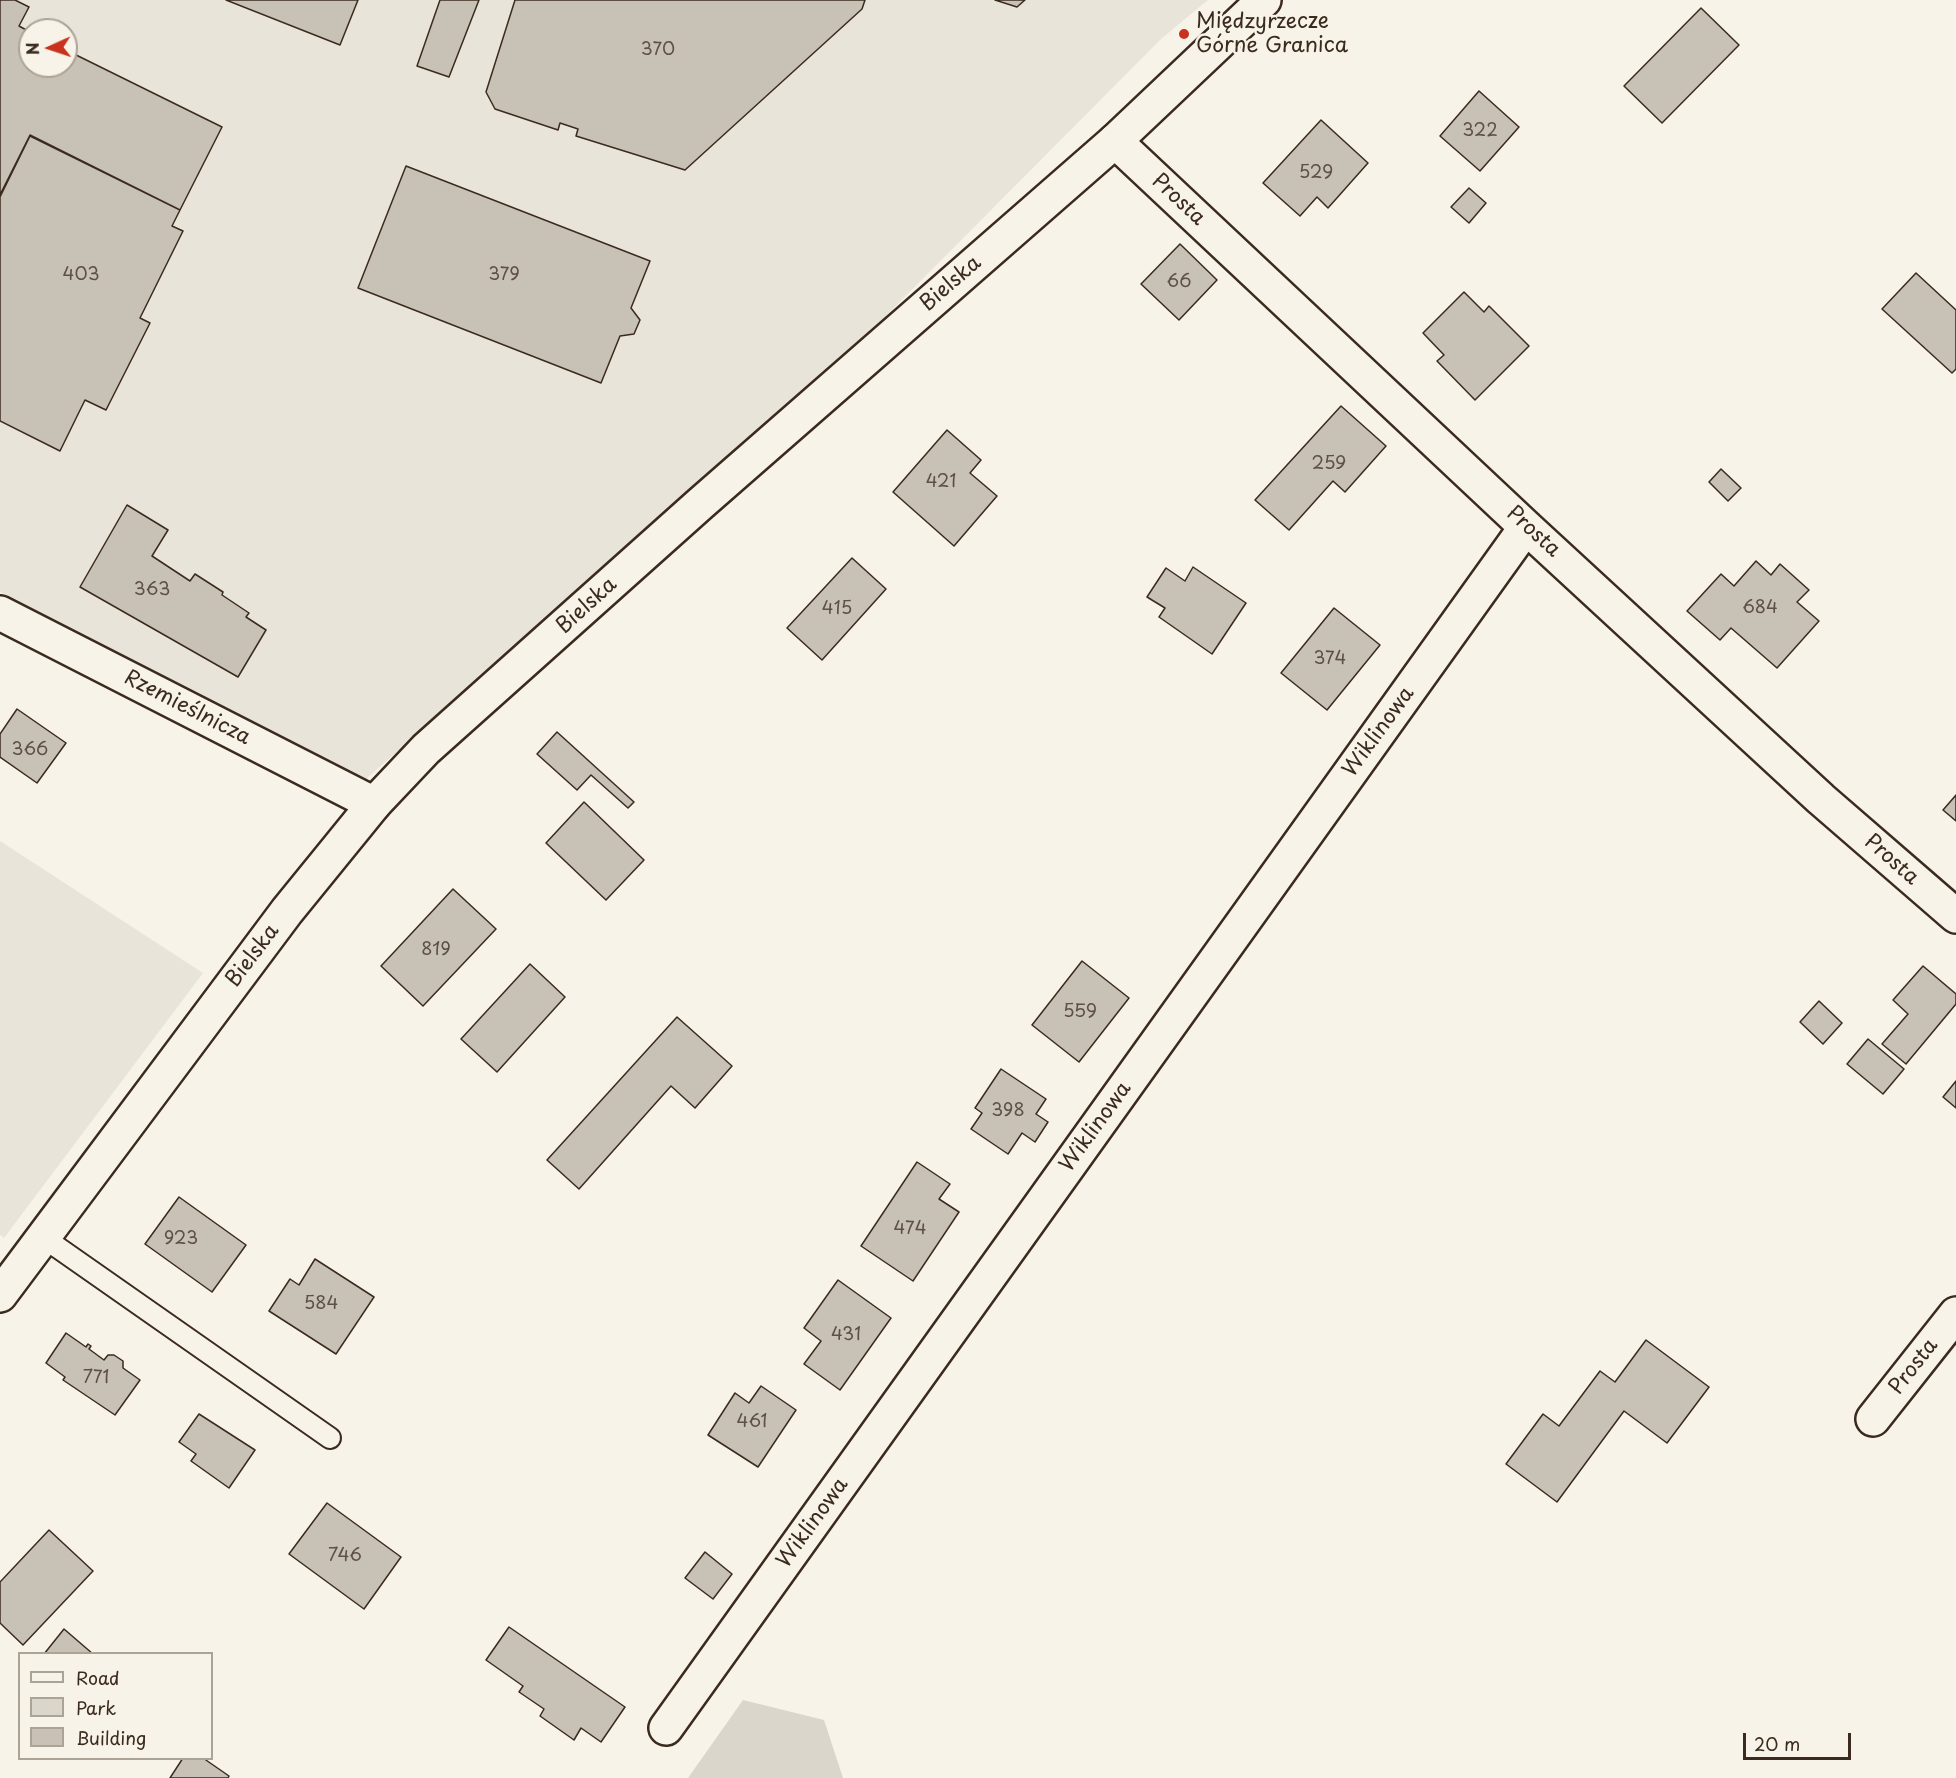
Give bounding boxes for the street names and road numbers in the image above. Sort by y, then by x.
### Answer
street label: Prosta [1146,169,1210,231]
street label: Bielska [915,251,987,317]
street label: Prosta [1501,501,1565,563]
street label: Bielska [552,572,622,640]
street label: Rzemieślnicza [120,665,254,751]
street label: Wiklinowa [1338,682,1420,782]
street label: Prosta [1858,829,1924,891]
street label: Bielska [221,920,285,992]
street label: Wiklinowa [1055,1077,1137,1177]
street label: Prosta [1884,1334,1944,1400]
street label: Wiklinowa [772,1473,854,1573]

